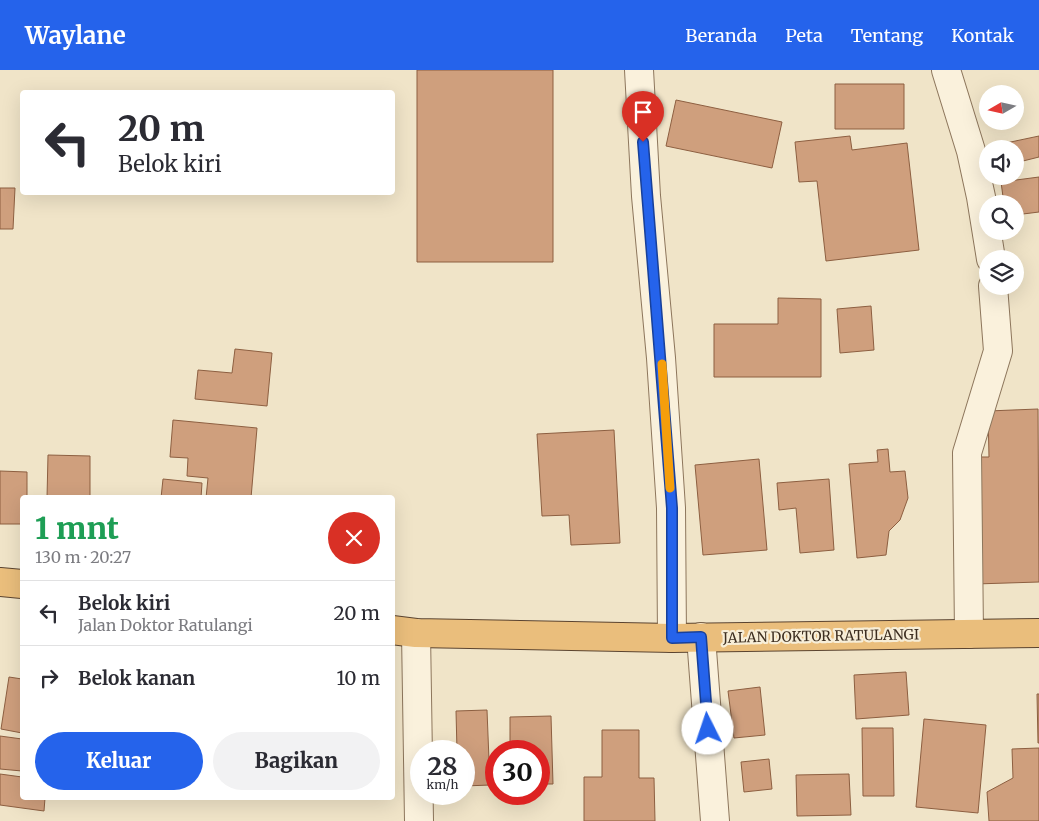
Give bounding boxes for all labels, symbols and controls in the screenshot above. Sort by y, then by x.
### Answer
text: Waylane [25,20,126,51]
text: Beranda [685,24,757,47]
text: Peta [785,24,823,47]
text: Tentang [851,24,923,47]
text: Kontak [951,24,1014,47]
north arrow [979,85,1024,130]
map controls [979,85,1024,295]
pin [622,91,664,142]
icon: arrive [629,98,657,126]
text: 20 m [118,107,205,151]
icon: left [35,110,100,175]
button: sound [979,140,1024,185]
text: Belok kiri [118,150,222,178]
button: search [979,195,1024,240]
button: layers [979,250,1024,295]
text: 1 mnt [35,509,119,547]
button: close [328,512,380,564]
text: 130 m · 20:27 [35,547,131,567]
text: Belok kiri [78,591,170,615]
icon: left [35,599,63,627]
text: 20 m [333,601,380,625]
text: Jalan Doktor Ratulangi [78,615,253,635]
street label: JALAN DOKTOR RATULANGI [722,625,919,647]
icon: right [35,664,63,692]
text: Belok kanan [78,666,195,690]
text: 10 m [337,666,380,690]
position arrow [681,702,733,754]
button: Keluar [35,732,203,790]
button: Bagikan [213,732,380,790]
speed limit sign: 30 [485,740,550,805]
text: 28 [427,750,458,782]
text: km/h [427,777,458,792]

